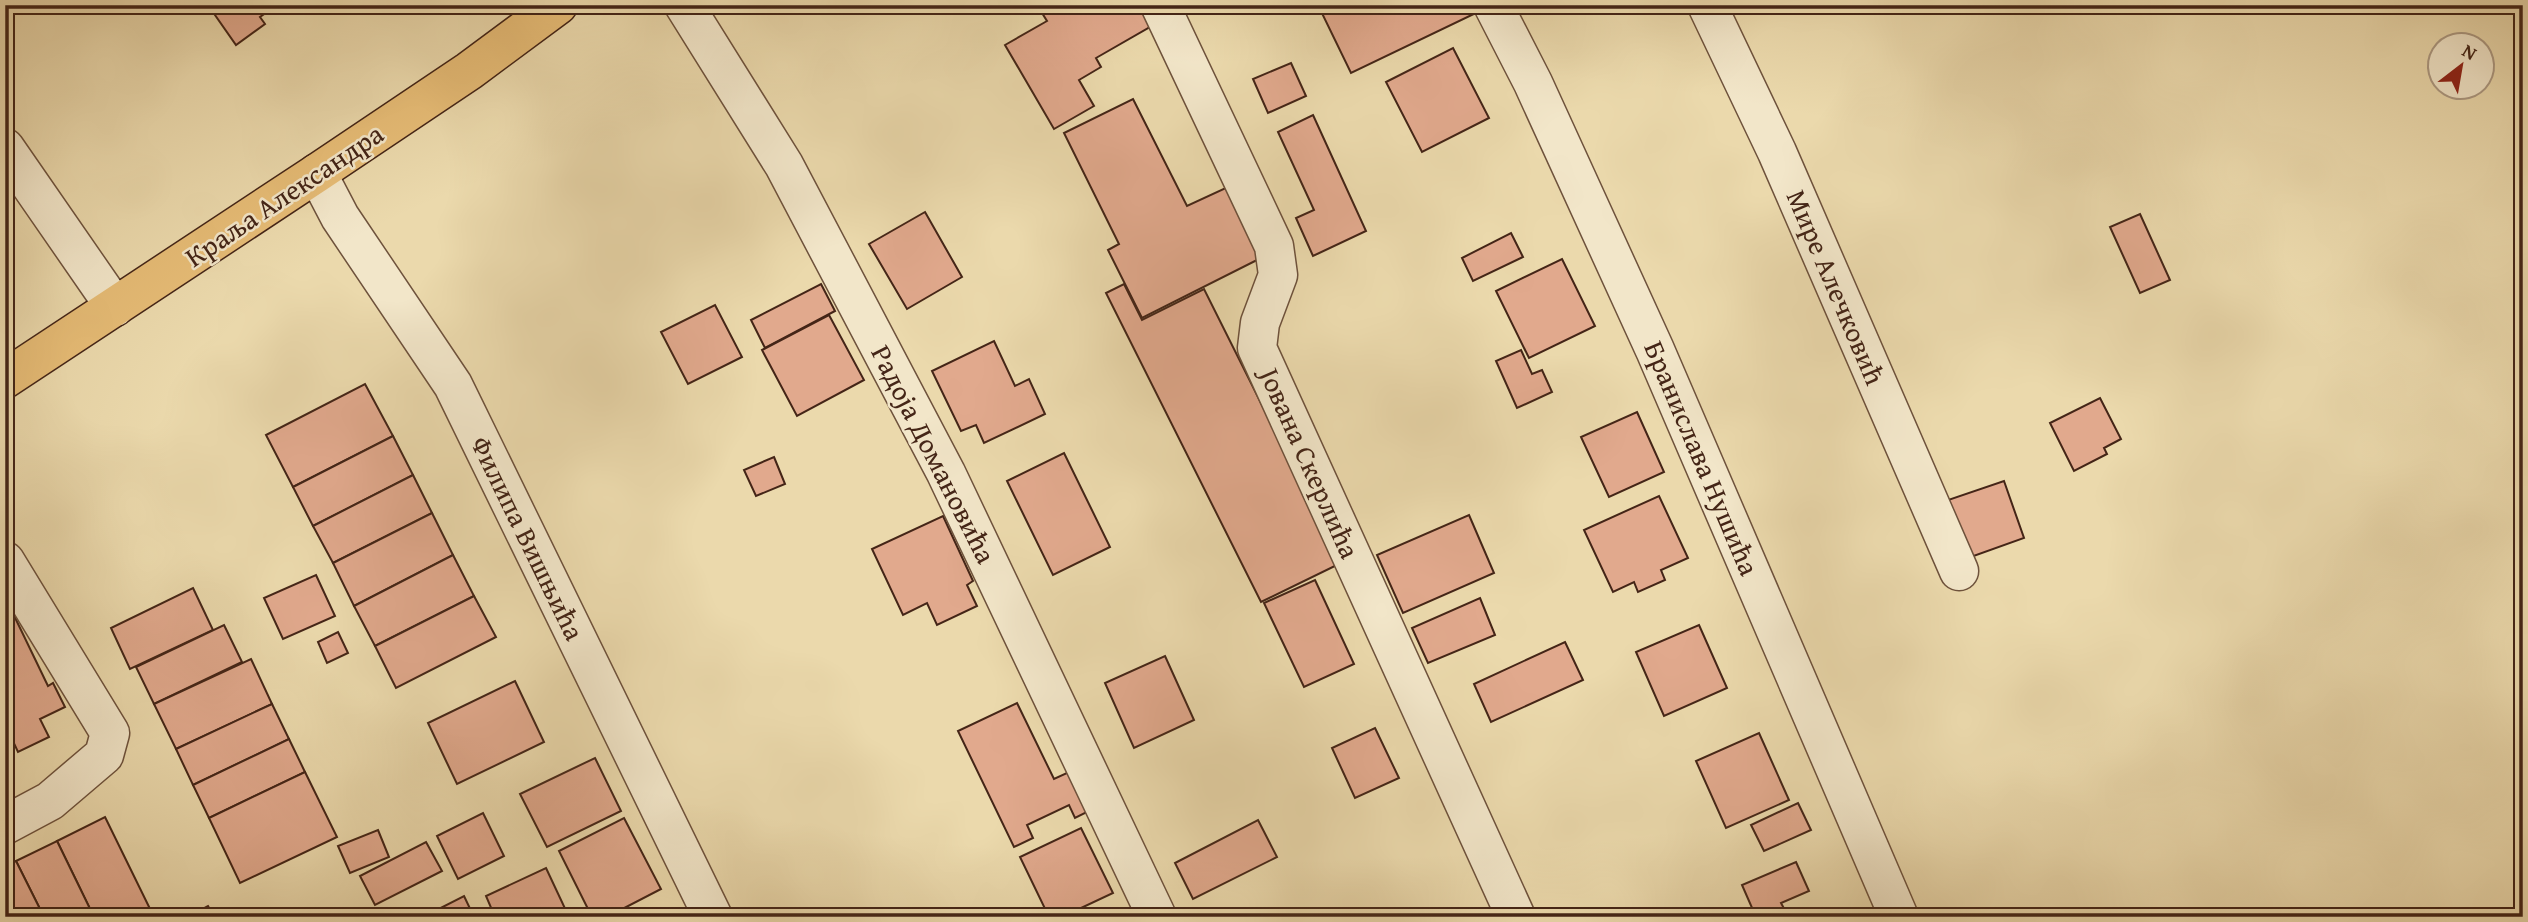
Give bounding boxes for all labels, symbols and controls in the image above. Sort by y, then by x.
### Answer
north arrow [2426,32,2496,102]
text: N [2457,36,2483,67]
street label: Краља Александра [176,112,392,276]
street label: Мире Алечковић [1777,183,1896,391]
street label: Бранислава Нушића [1635,334,1771,582]
street label: Радоја Домановића [862,337,1008,571]
street label: Јована Скерлића [1249,358,1371,565]
street label: Филипа Вишњића [461,429,596,647]

